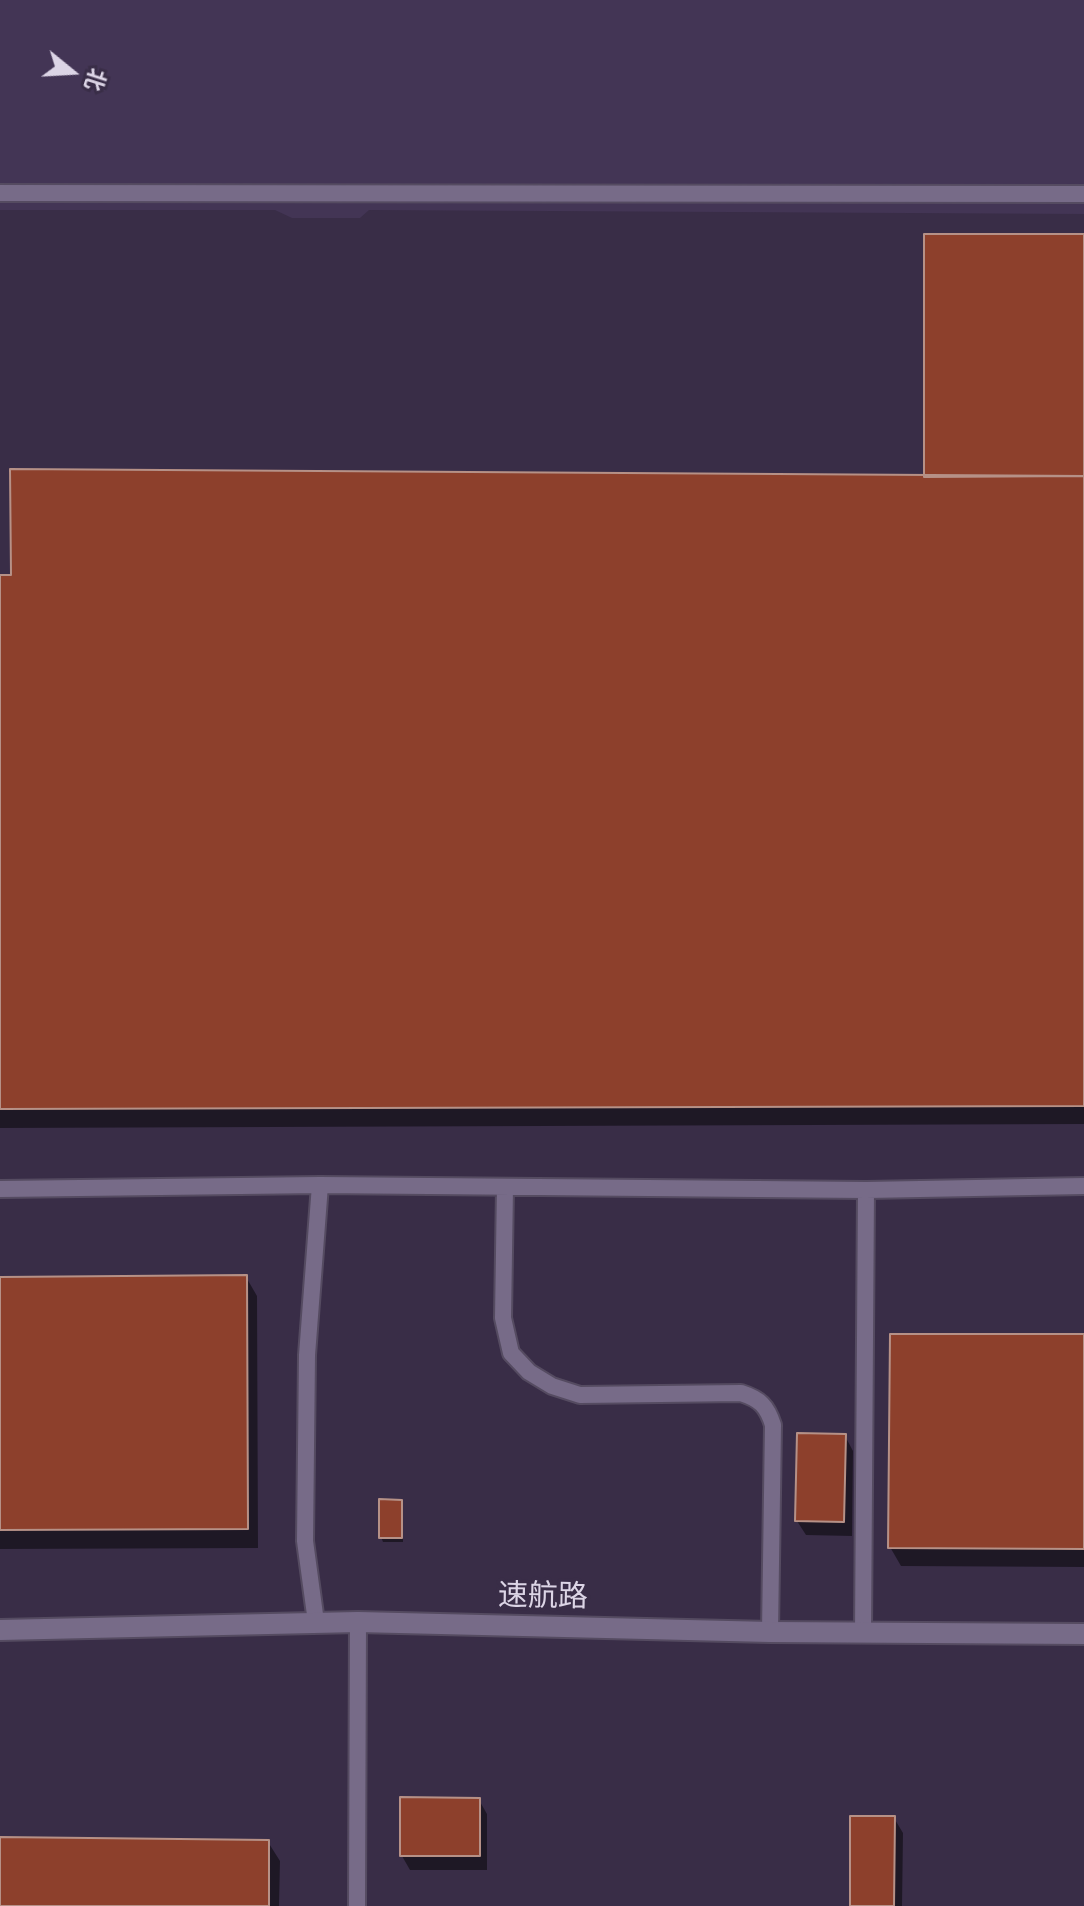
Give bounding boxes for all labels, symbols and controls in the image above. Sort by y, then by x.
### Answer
north arrow [32,32,112,112]
text: 北 [79,65,111,94]
street label: 速航路 [498,1578,588,1616]

